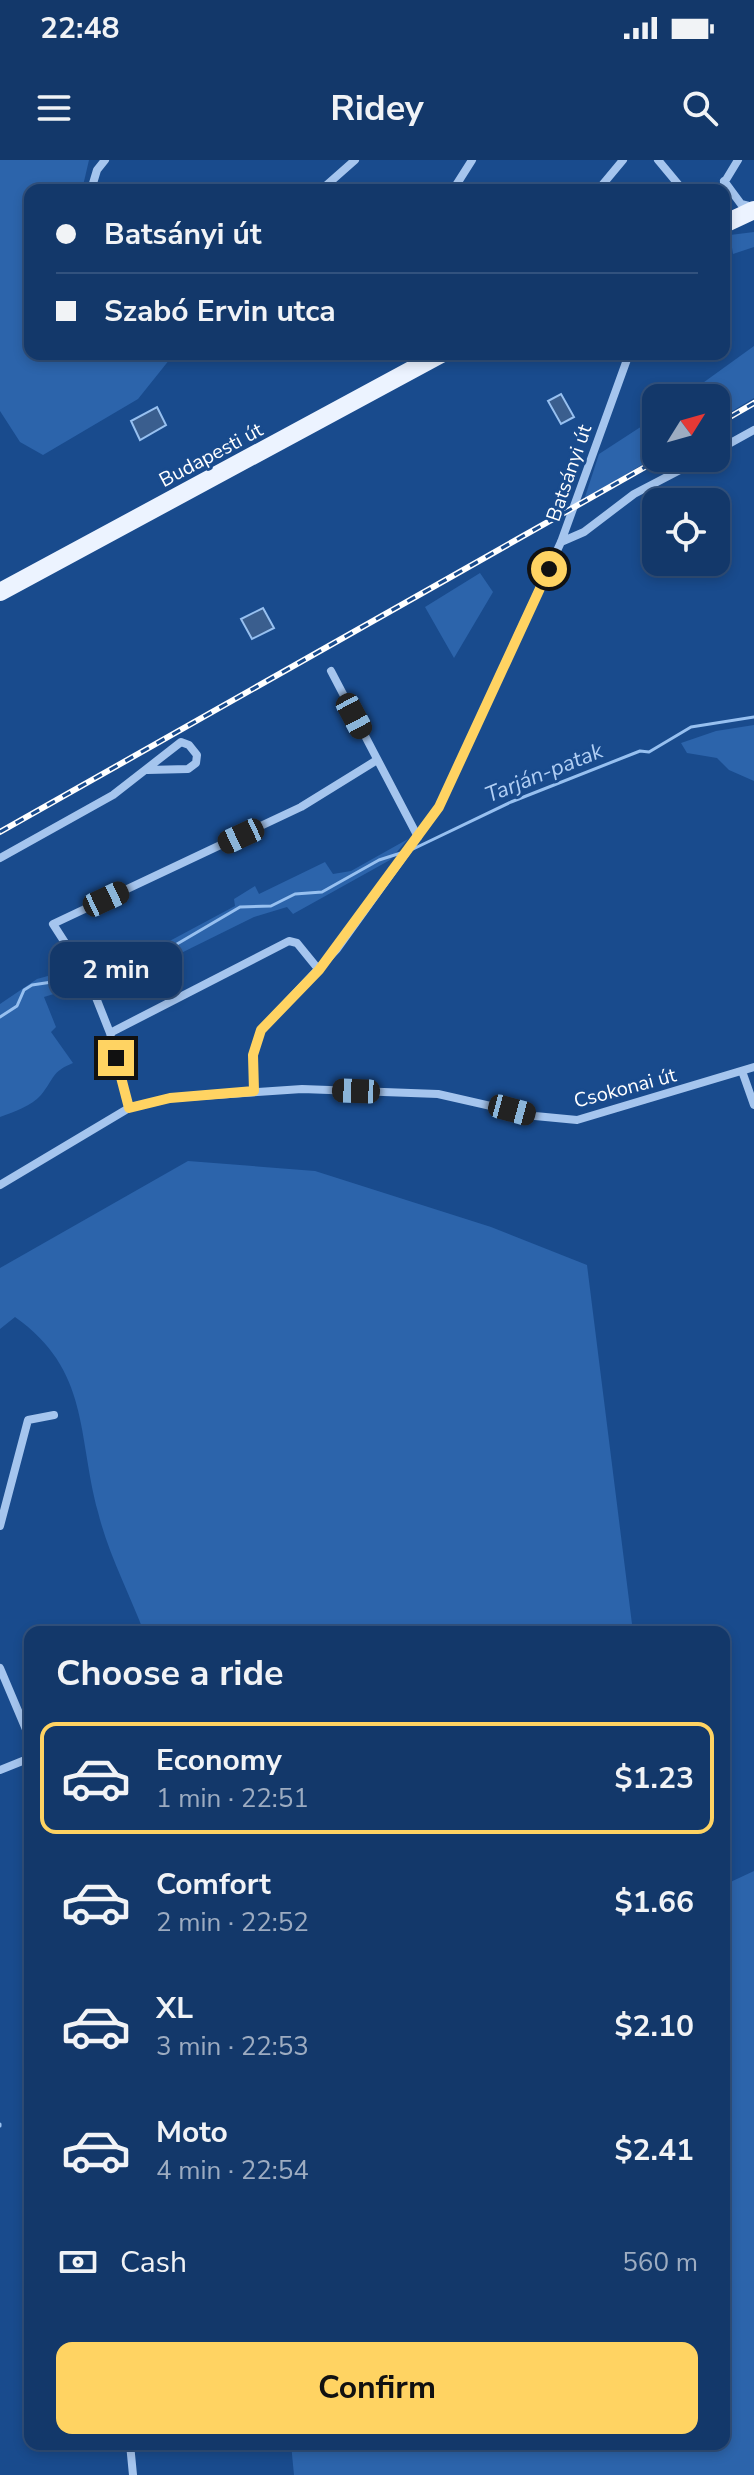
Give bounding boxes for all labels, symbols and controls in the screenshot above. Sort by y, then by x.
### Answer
text: 22:48 [40,8,119,49]
text: Ridey [330,84,424,133]
icon: menu [32,86,76,130]
icon: search [678,86,722,130]
text: Batsányi út [104,214,261,255]
text: Szabó Ervin utca [104,291,336,332]
north arrow [642,384,730,472]
map controls [642,384,730,576]
street label: Budapesti út [154,416,268,494]
street label: Batsányi út [540,420,599,525]
button: locate [642,488,730,576]
route start [531,551,567,587]
car [332,689,376,743]
water label: Tarján-patak [481,735,608,810]
car [214,815,268,857]
car [79,878,133,920]
callout: 2 min [50,942,182,998]
text: 2 min [82,952,150,987]
route end [98,1040,134,1076]
street label: Csokonai út [571,1061,680,1115]
car [332,1078,380,1104]
car [486,1092,538,1128]
text: Choose a ride [56,1649,284,1698]
text: Economy [156,1740,282,1781]
icon: car [60,1742,132,1814]
text: $1.23 [615,1758,694,1799]
text: 1 min · 22:51 [156,1781,309,1816]
text: Comfort [156,1864,271,1905]
icon: car [60,1866,132,1938]
text: $1.66 [615,1882,694,1923]
text: 2 min · 22:52 [156,1905,309,1940]
text: XL [156,1988,193,2029]
icon: car [60,1990,132,2062]
text: $2.10 [615,2006,694,2047]
text: 3 min · 22:53 [156,2029,309,2064]
text: Moto [156,2112,228,2153]
icon: car [60,2114,132,2186]
text: $2.41 [615,2130,694,2171]
text: 4 min · 22:54 [156,2153,309,2188]
icon: cash [56,2240,100,2284]
text: Cash [120,2242,187,2283]
text: 560 m [622,2245,698,2280]
button: Confirm [56,2342,698,2434]

